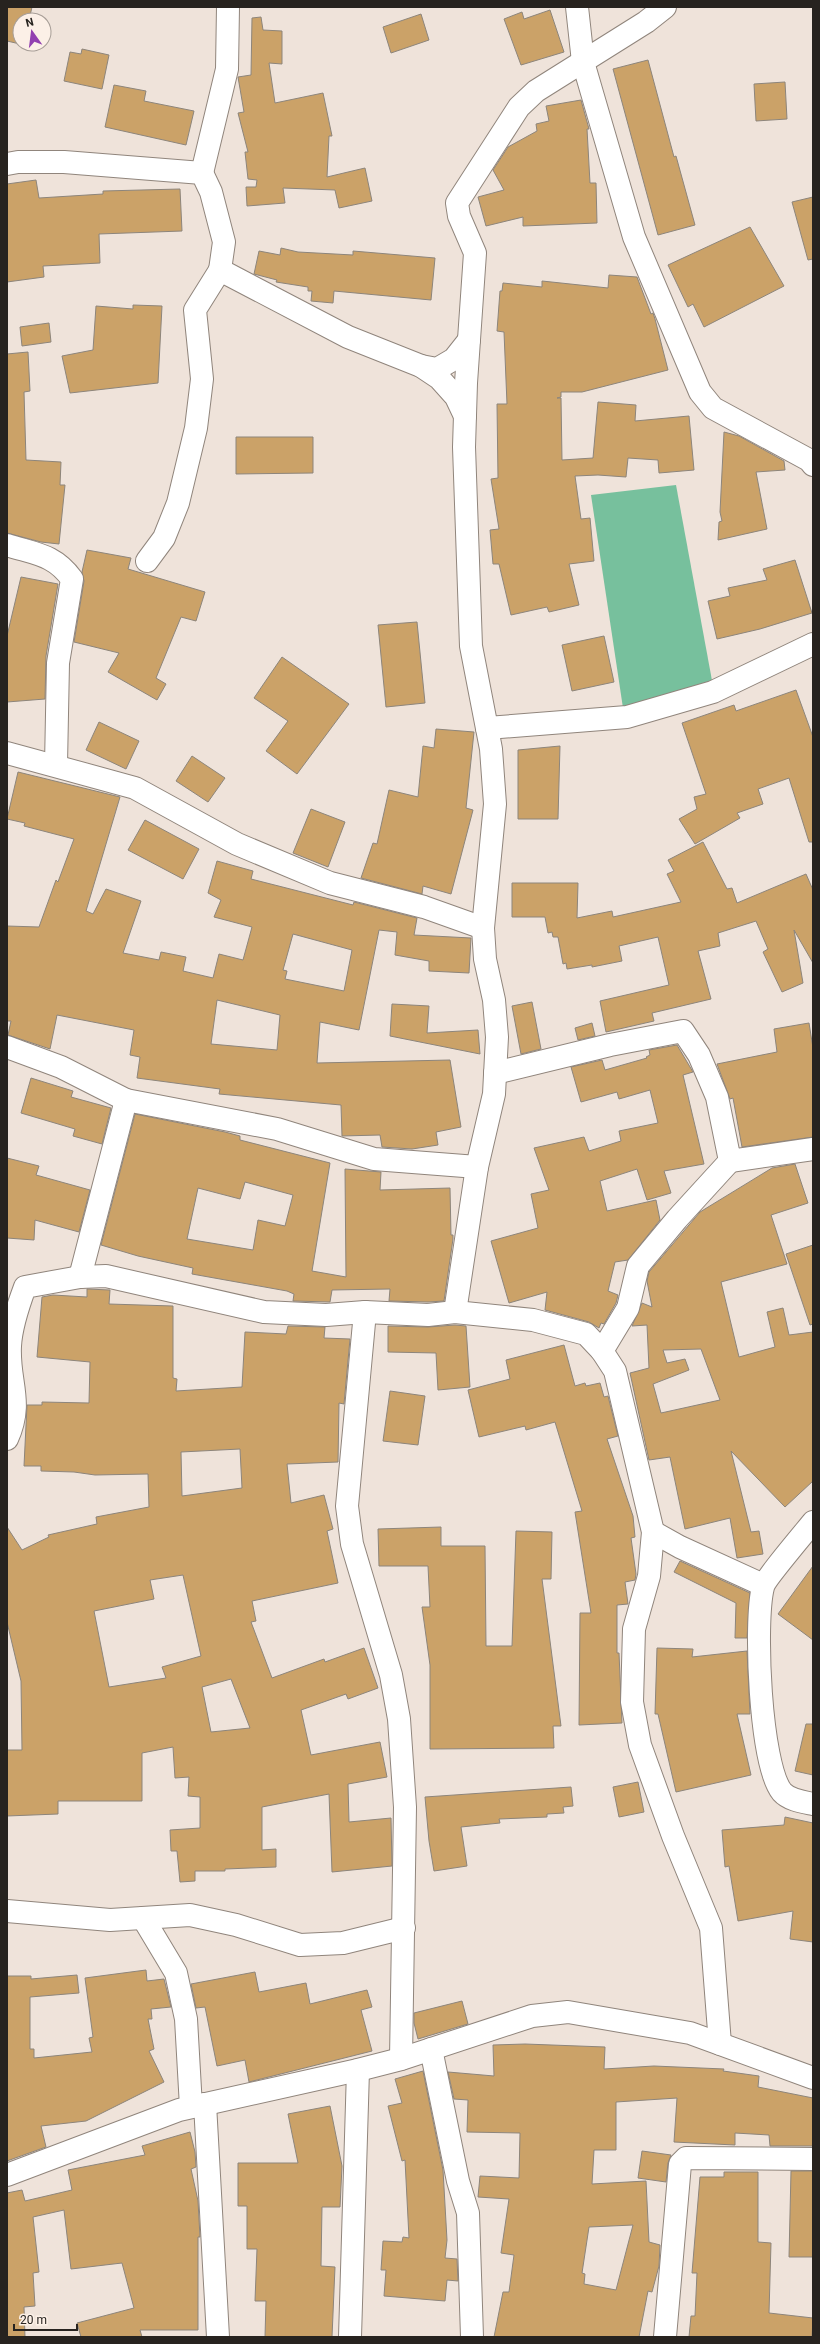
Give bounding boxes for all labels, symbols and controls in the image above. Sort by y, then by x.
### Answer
north arrow [12,12,52,52]
text: N [24,15,35,30]
scale bar [14,2306,77,2332]
text: 20 m [20,2313,47,2327]

